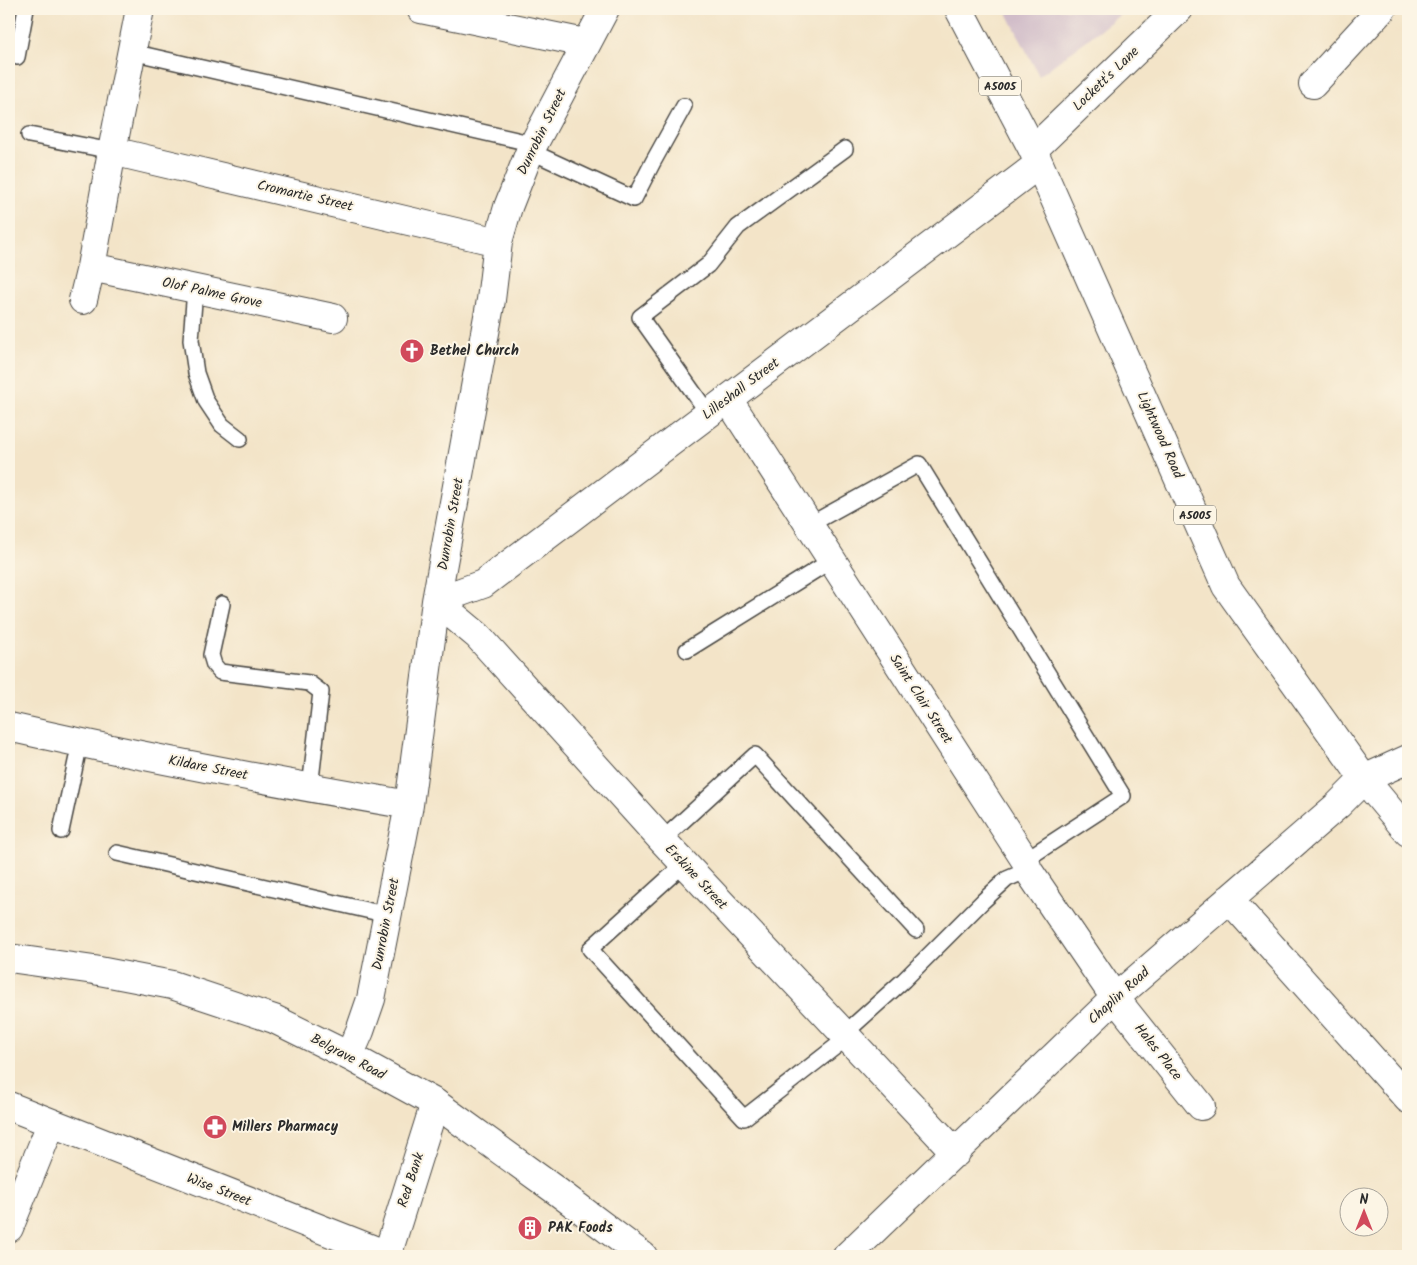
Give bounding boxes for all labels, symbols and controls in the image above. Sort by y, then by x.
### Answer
street label: Lockett's Lane [1068,41,1145,117]
road number: A5005 [979,76,1021,95]
street label: Dunrobin Street [512,85,573,179]
street label: Cromartie Street [255,174,356,218]
street label: Olof Palme Grove [160,272,265,314]
church icon: Bethel Church [399,338,425,364]
place label: Bethel Church [430,340,519,362]
street label: Lilleshall Street [698,352,785,426]
street label: Lightwood Road [1131,388,1189,483]
street label: Dunrobin Street [432,475,470,572]
road number: A5005 [1174,506,1216,524]
street label: Saint Clair Street [884,650,959,749]
street label: Kildare Street [166,750,250,787]
street label: Erskine Street [659,839,733,915]
street label: Dunrobin Street [366,875,406,972]
street label: Chaplin Road [1083,961,1156,1030]
street label: Hales Place [1129,1019,1188,1086]
street label: Belgrave Road [306,1028,390,1087]
pharmacy icon: Millers Pharmacy [202,1114,228,1140]
place label: Millers Pharmacy [232,1116,339,1138]
street label: Red Bank [392,1149,430,1210]
street label: Wise Street [183,1168,255,1213]
north arrow [1340,1188,1390,1238]
text: N [1360,1189,1369,1211]
building icon: PAK Foods [517,1215,543,1241]
place label: PAK Foods [548,1217,613,1239]

